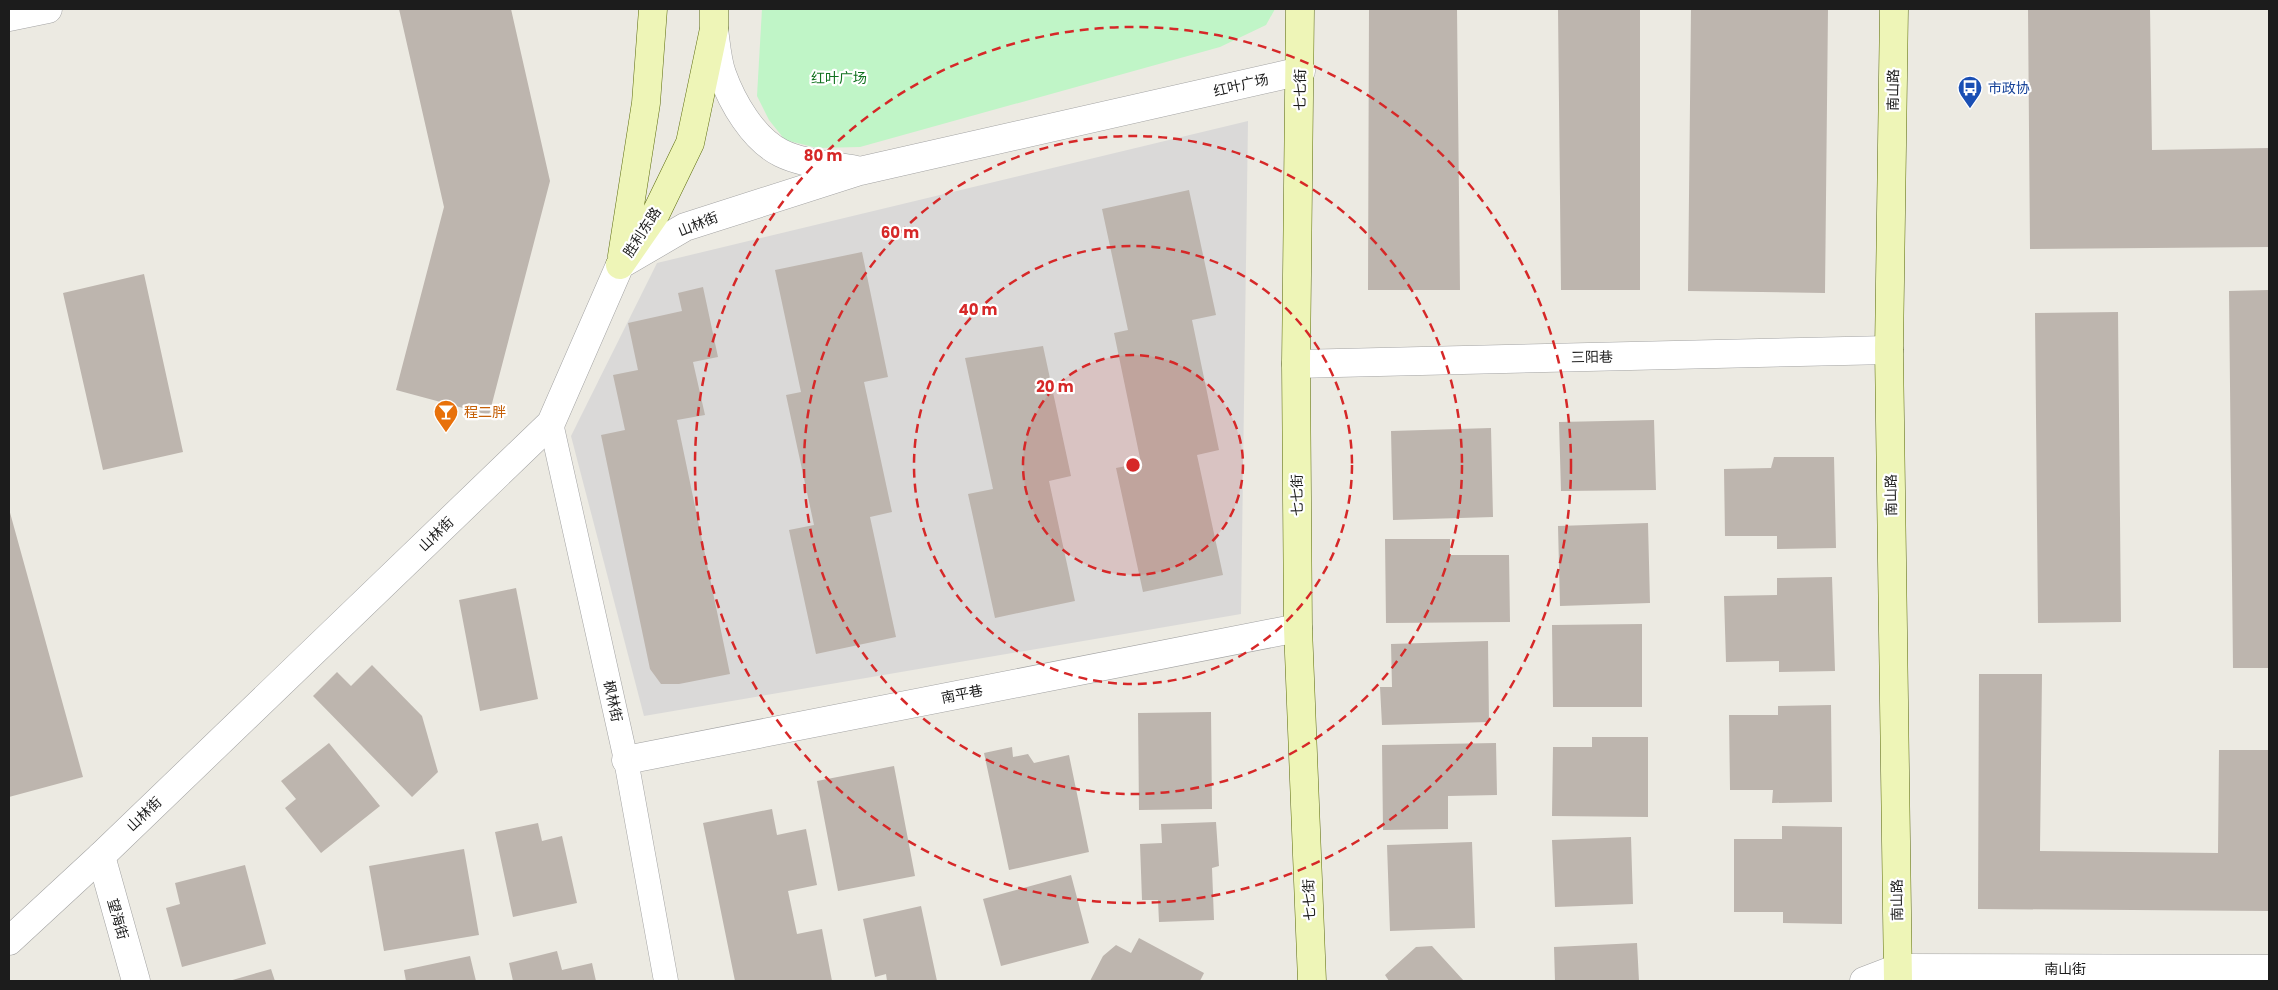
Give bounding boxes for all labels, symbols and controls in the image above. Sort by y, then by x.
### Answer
park label: 红叶广场 [811,68,867,88]
street label: 红叶广场 [1211,69,1271,101]
street label: 七七街 [1290,69,1310,111]
street label: 南山路 [1883,69,1903,111]
bus stop icon: 市政协 [1957,75,1983,109]
place label: 市政协 [1988,78,2030,98]
text: 80 m [804,145,842,166]
street label: 胜利东路 [618,203,666,261]
street label: 山林街 [675,207,721,241]
text: 60 m [881,222,919,243]
text: 40 m [958,299,998,320]
street label: 三阳巷 [1571,347,1613,367]
text: 20 m [1036,376,1074,397]
bar icon: 程二胖 [433,399,459,433]
place label: 程二胖 [464,402,506,422]
centre of rings [1124,456,1142,474]
street label: 七七街 [1287,474,1307,516]
street label: 南山路 [1881,474,1901,516]
street label: 山林街 [414,512,458,556]
street label: 枫林街 [599,678,627,724]
street label: 南平巷 [939,680,985,708]
street label: 山林街 [122,792,166,836]
street label: 七七街 [1298,879,1320,921]
street label: 南山路 [1887,879,1907,921]
street label: 望海街 [103,896,133,942]
street label: 南山街 [2044,959,2086,979]

